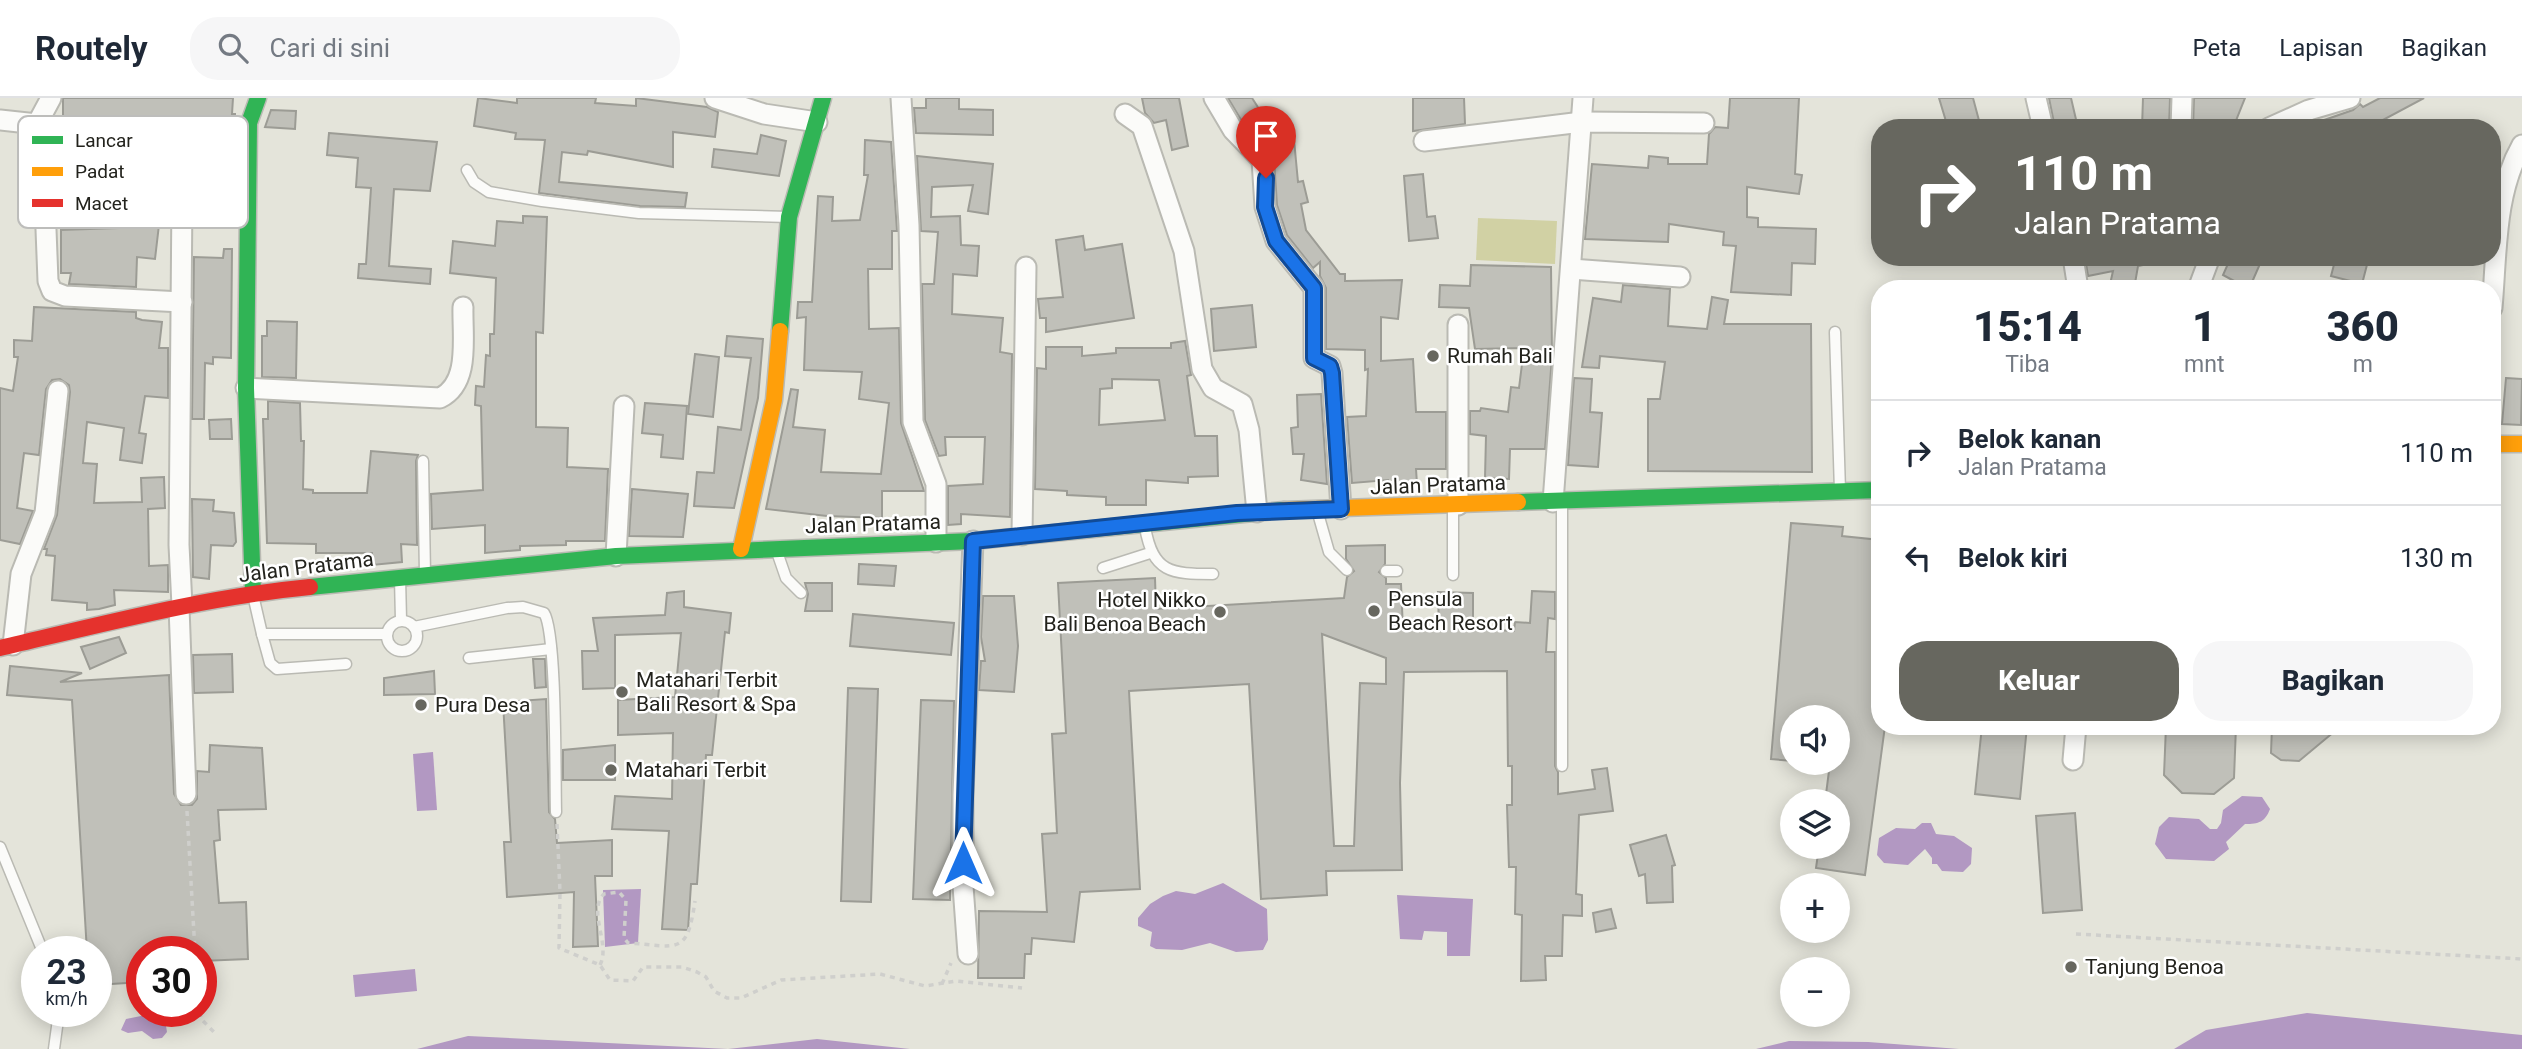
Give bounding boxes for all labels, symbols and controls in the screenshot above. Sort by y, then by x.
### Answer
search box [190,17,680,80]
text: Routely [35,29,148,68]
icon: search [214,29,252,67]
text: Cari di sini [270,33,390,63]
text: Peta [2193,34,2241,62]
text: Lapisan [2279,34,2363,62]
text: Bagikan [2401,34,2487,62]
pin [1236,106,1296,178]
legend [18,116,248,228]
icon: arrive [1247,117,1285,155]
text: Lancar [75,129,133,152]
text: 110 m [2014,145,2153,202]
icon: right [1899,147,1990,238]
text: Padat [75,160,125,183]
text: Macet [75,192,128,215]
text: Jalan Pratama [2014,204,2221,242]
text: 15:14 [1973,302,2082,351]
text: 1 [2192,302,2216,351]
text: 360 [2326,302,2399,351]
place label: Rumah Bali [1447,344,1553,368]
marker: Rumah Bali [1425,348,1441,364]
text: Tiba [2005,351,2050,378]
text: mnt [2184,351,2224,378]
text: m [2353,351,2373,378]
text: Belok kanan [1958,424,2101,454]
icon: right [1899,434,1937,472]
text: 110 m [2400,438,2473,468]
text: Jalan Pratama [1958,454,2107,481]
street label: Jalan Pratama [1370,471,1506,499]
street label: Jalan Pratama [805,510,941,538]
icon: left [1899,539,1937,577]
text: Belok kiri [1958,543,2068,573]
text: 130 m [2400,543,2473,573]
street label: Jalan Pratama [237,547,375,587]
place label: Pensula Beach Resort [1388,587,1513,635]
place label: Hotel Nikko Bali Benoa Beach [1043,588,1206,636]
marker: Pensula Beach Resort [1366,603,1382,619]
marker: Hotel Nikko Bali Benoa Beach [1212,604,1228,620]
button: Keluar [1899,641,2179,721]
button: Bagikan [2193,641,2473,721]
place label: Matahari Terbit Bali Resort & Spa [636,668,796,716]
marker: Matahari Terbit Bali Resort & Spa [614,684,630,700]
place label: Pura Desa [435,693,530,717]
marker: Pura Desa [413,697,429,713]
map controls [1780,705,1850,1027]
button: sound [1780,705,1850,775]
place label: Matahari Terbit [625,758,767,782]
marker: Matahari Terbit [603,762,619,778]
button: layers [1780,789,1850,859]
position arrow [926,826,1000,900]
button: + [1780,873,1850,943]
speed limit sign: 30 [126,936,217,1027]
text: 23 [46,952,87,993]
place label: Tanjung Benoa [2085,955,2224,979]
button: − [1780,957,1850,1027]
marker: Tanjung Benoa [2063,959,2079,975]
text: km/h [45,988,88,1009]

